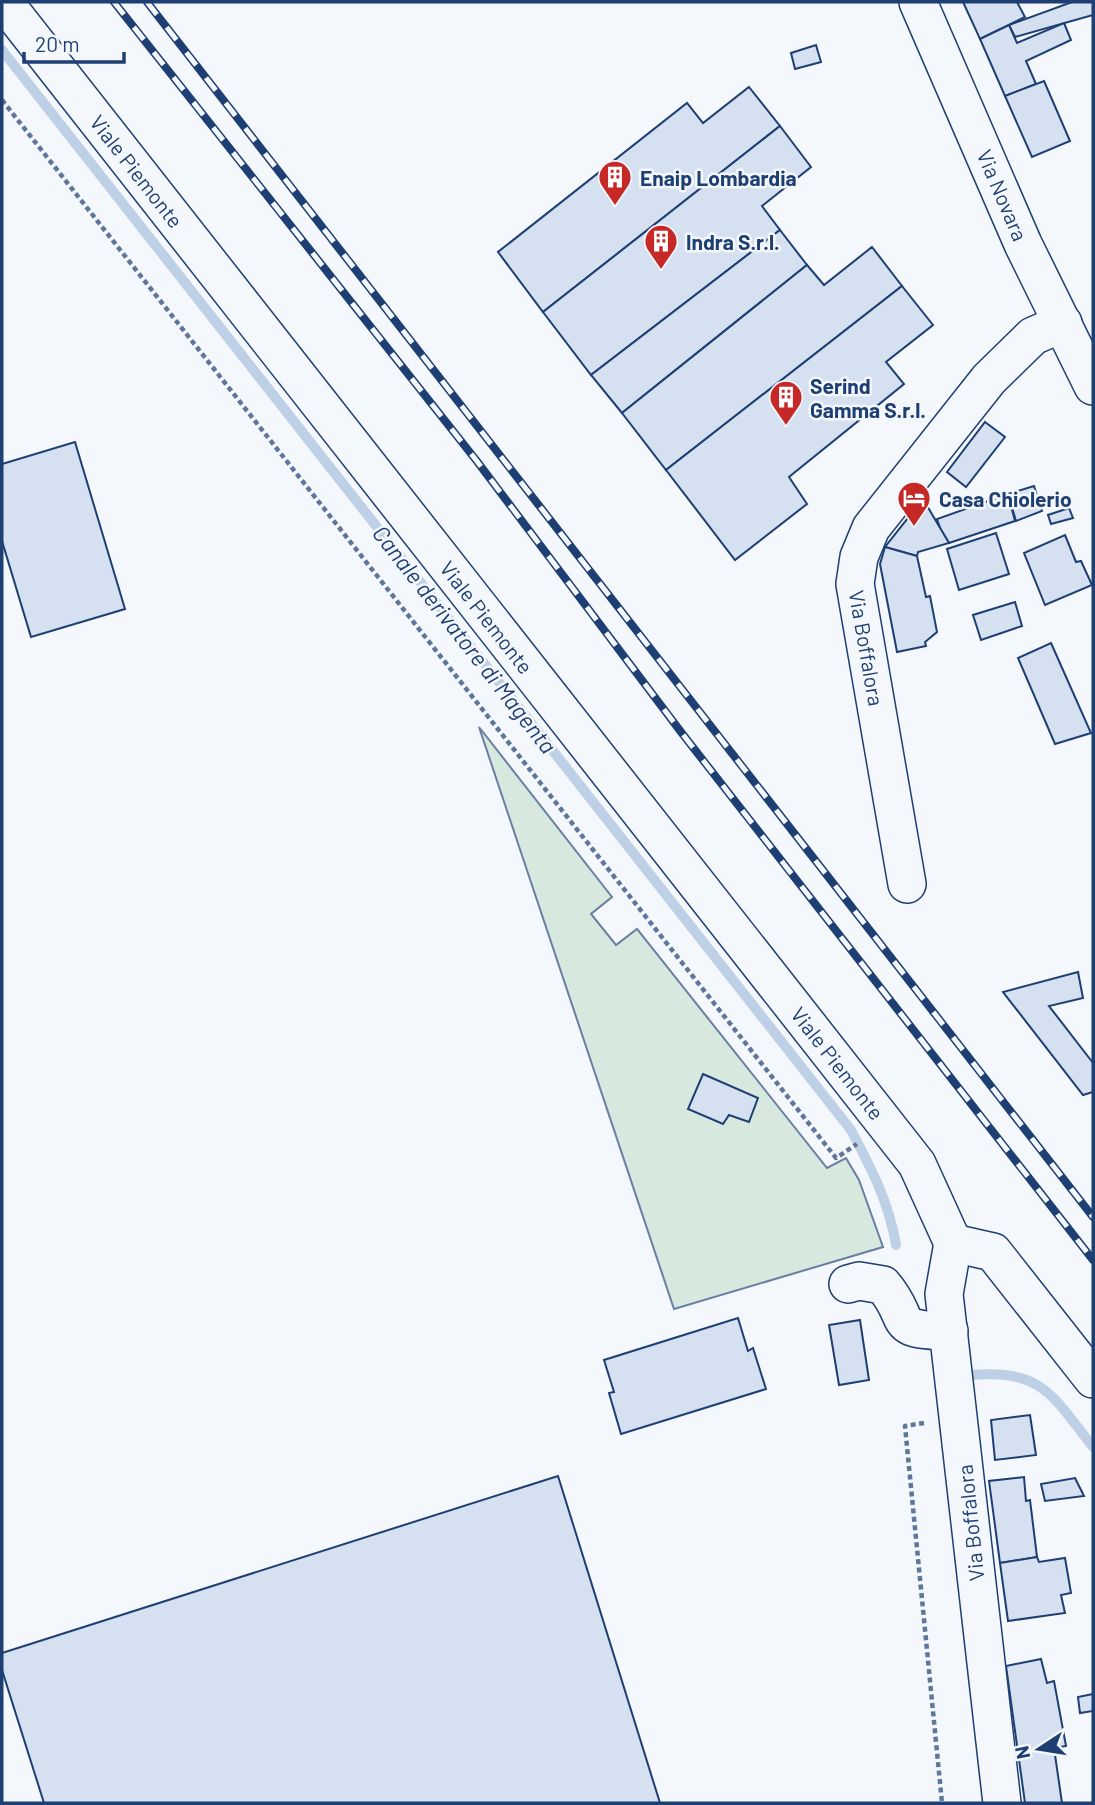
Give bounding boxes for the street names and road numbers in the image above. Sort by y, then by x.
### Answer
street label: Viale Piemonte [85,110,189,232]
street label: Via Novara [973,146,1033,244]
street label: Viale Piemonte [435,556,539,678]
street label: Via Boffalora [845,588,889,708]
street label: Viale Piemonte [786,1002,890,1124]
street label: Via Boffalora [951,1463,989,1583]

